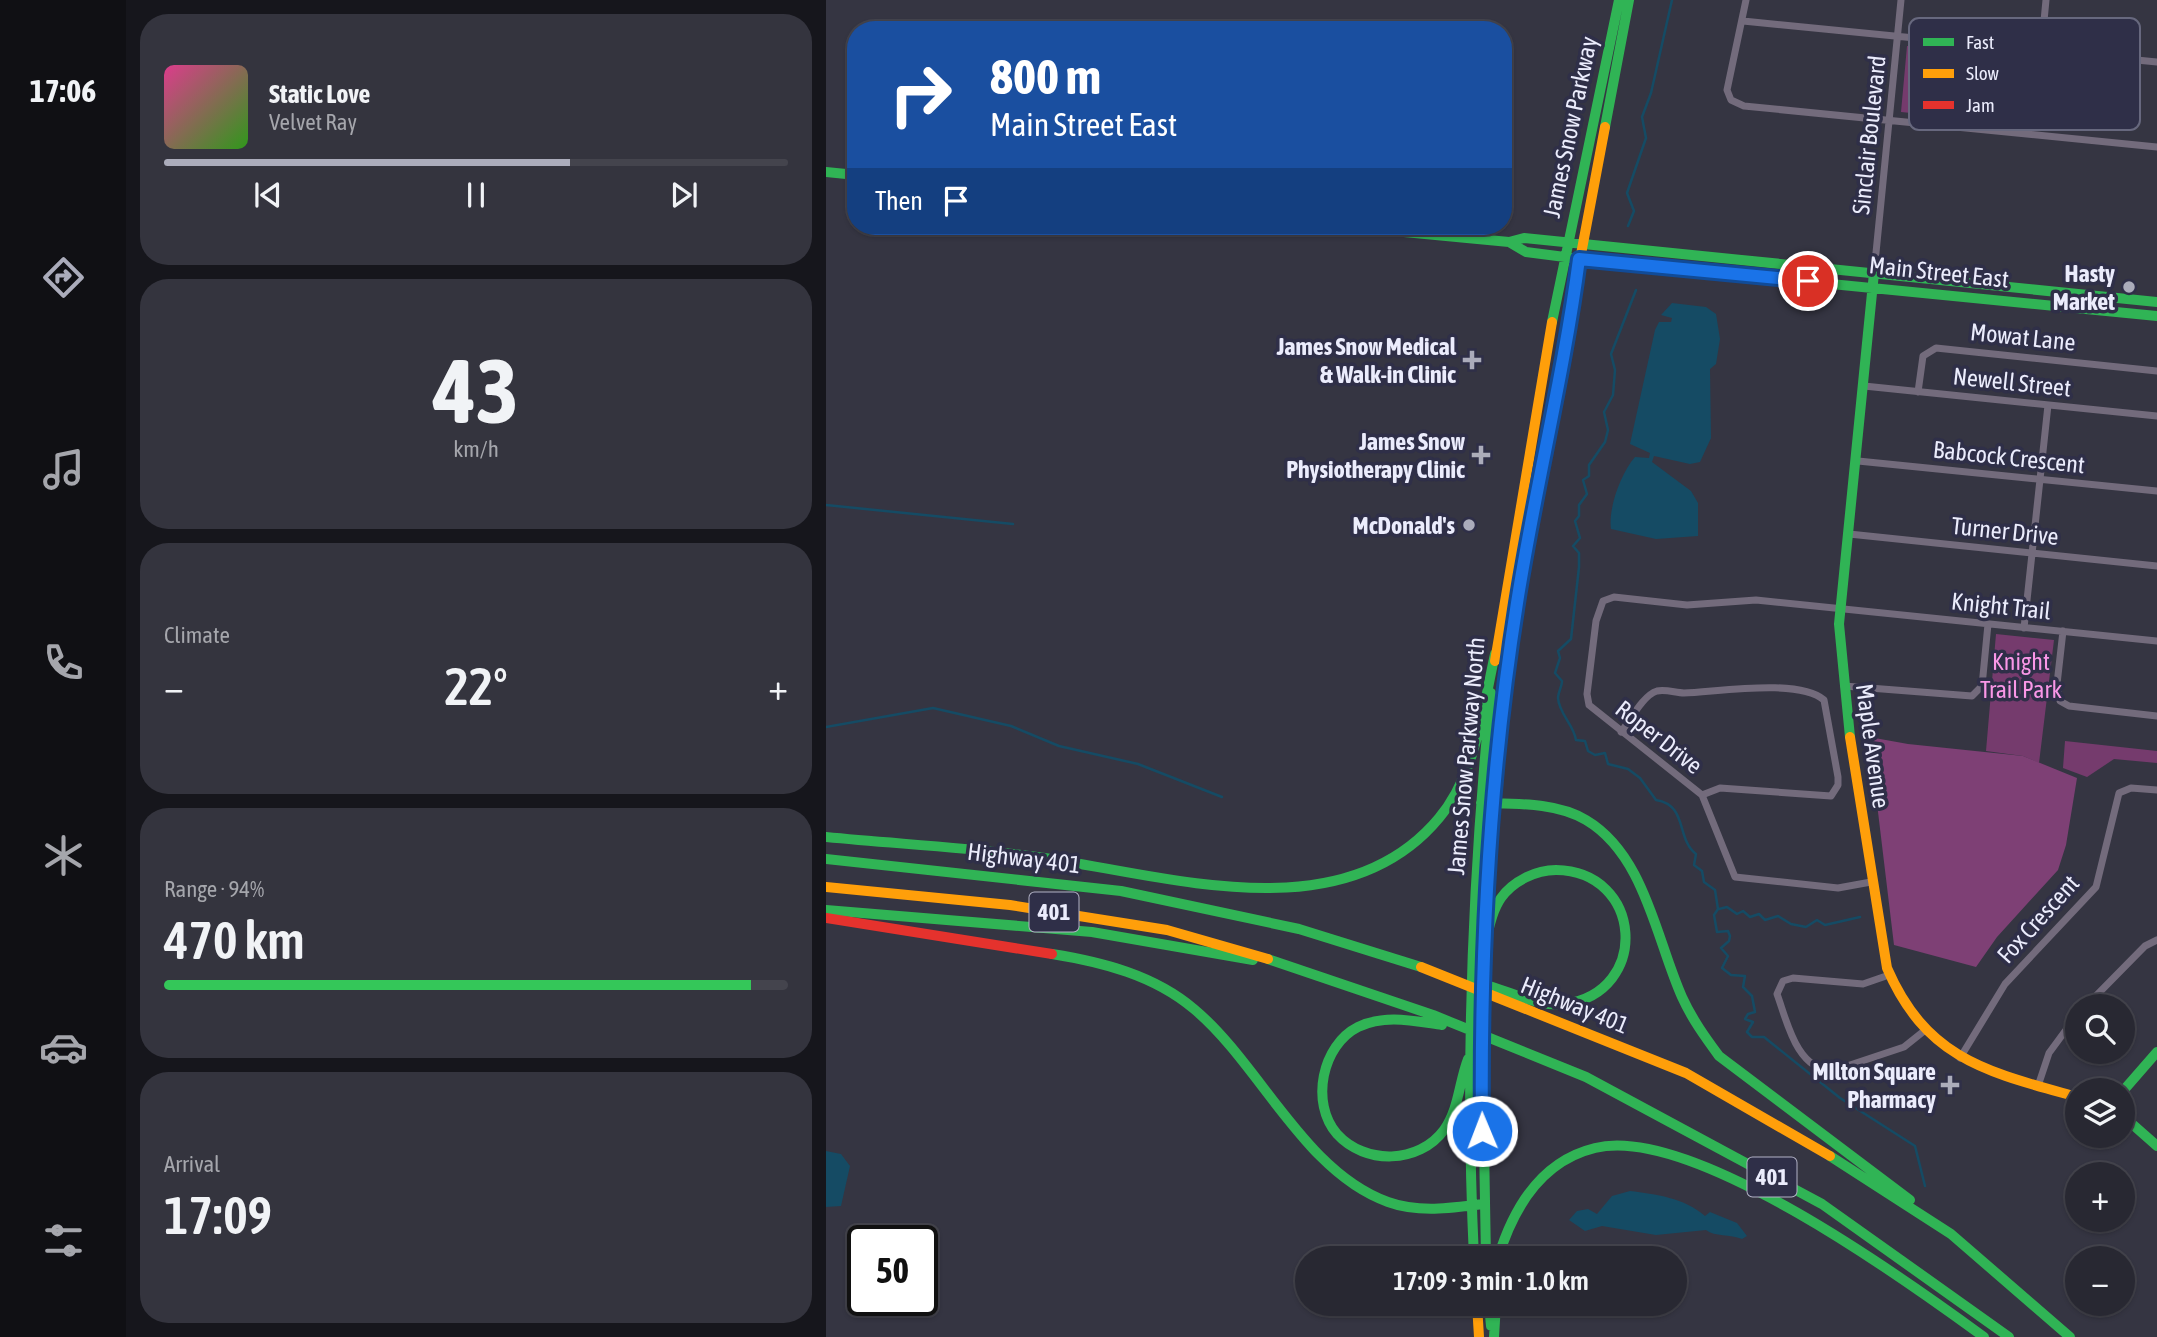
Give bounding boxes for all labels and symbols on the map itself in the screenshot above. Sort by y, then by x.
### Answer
legend [1909,18,2140,130]
text: Fast [1966,31,1994,53]
street label: James Snow Parkway [1538,34,1602,220]
street label: Sinclair Boulevard [1847,54,1891,216]
text: Slow [1966,62,2000,84]
text: Jam [1966,94,1995,116]
pin [1778,251,1838,311]
street label: Main Street East [1868,251,2010,293]
place label: Hasty Market [2053,260,2115,315]
marker: Hasty Market [2121,279,2137,295]
street label: Mowat Lane [1969,318,2077,356]
place label: James Snow Medical & Walk-in Clinic [1276,333,1457,388]
marker: James Snow Medical & Walk-in Clinic [1462,350,1482,370]
street label: Newell Street [1952,362,2072,402]
place label: James Snow Physiotherapy Clinic [1286,428,1466,483]
street label: Babcock Crescent [1932,436,2086,478]
marker: James Snow Physiotherapy Clinic [1471,445,1491,465]
place label: McDonald's [1353,512,1456,539]
street label: Turner Drive [1950,512,2060,550]
marker: McDonald's [1461,517,1477,533]
street label: Knight Trail [1950,587,2053,625]
street label: James Snow Parkway North [1442,636,1490,876]
park label: Knight Trail Park [1980,648,2062,703]
street label: Maple Avenue [1851,682,1895,810]
street label: Roper Drive [1610,695,1708,779]
street label: Highway 401 [966,838,1082,878]
street label: Fox Crescent [1992,869,2084,968]
road number: 401 [1030,892,1078,931]
street label: Highway 401 [1517,971,1633,1039]
place label: MIlton Square Pharmacy [1812,1058,1936,1113]
marker: MIlton Square Pharmacy [1942,1077,1958,1093]
position arrow [1445,1094,1519,1168]
road number: 401 [1748,1158,1796,1196]
speed limit sign: 50 [847,1225,938,1316]

